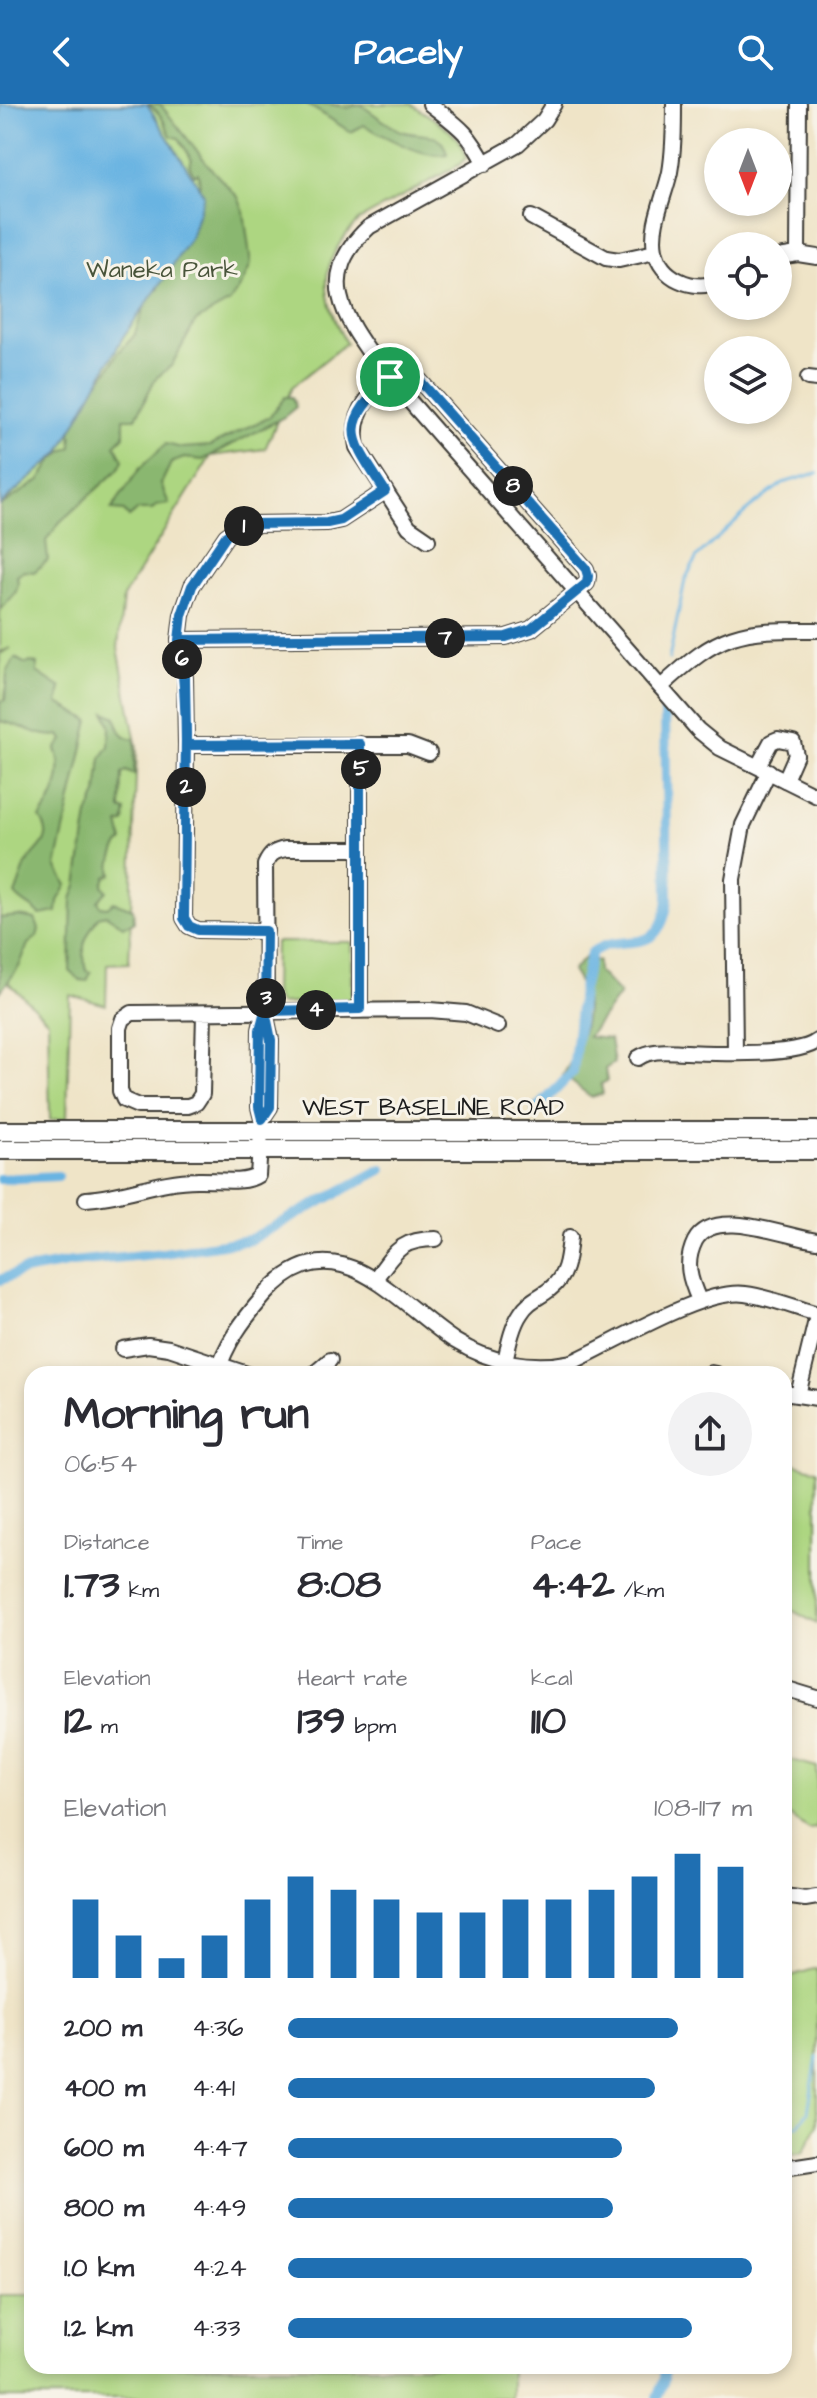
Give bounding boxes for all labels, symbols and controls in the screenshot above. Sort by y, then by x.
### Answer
text: Pacely [354,27,463,78]
icon: back [40,30,84,74]
icon: search [733,30,777,74]
north arrow [704,128,792,216]
map controls [704,128,792,424]
button: locate [704,232,792,320]
park label: Waneka Park [86,253,238,287]
button: layers [704,336,792,424]
pin [356,343,424,411]
icon: arrive [368,355,412,399]
pin: 8 [493,466,533,506]
text: 8 [506,470,520,501]
pin: 1 [224,506,264,546]
text: 1 [243,510,245,541]
pin: 7 [425,618,465,658]
text: 7 [438,622,452,653]
pin: 6 [162,639,202,679]
text: 6 [175,643,189,674]
pin: 5 [341,749,381,789]
text: 5 [353,753,369,784]
pin: 2 [166,767,206,807]
text: 2 [180,771,192,802]
pin: 3 [246,978,286,1018]
text: 3 [260,982,272,1013]
pin: 4 [296,990,336,1030]
text: 4 [309,994,323,1025]
street label: WEST BASELINE ROAD [302,1091,564,1125]
text: Morning run [64,1385,309,1446]
button: share [668,1392,752,1476]
text: 06:54 [64,1446,137,1482]
text: Distance [64,1527,150,1558]
text: Time [297,1527,343,1558]
text: Pace [531,1527,582,1558]
text: 1.73 [64,1558,120,1613]
text: 8:08 [297,1558,381,1613]
text: 4:42 [531,1558,615,1613]
text: km [120,1575,159,1606]
text: /km [615,1575,664,1606]
text: Elevation [64,1663,151,1694]
text: Heart rate [297,1663,408,1694]
text: kcal [531,1663,573,1694]
text: 12 [64,1694,92,1749]
text: 139 [297,1694,346,1749]
text: 110 [531,1694,566,1749]
text: m [92,1711,118,1742]
text: bpm [346,1711,396,1742]
text: Elevation [64,1790,166,1826]
text: 108–117 m [654,1790,752,1826]
text: 200 m [64,2010,142,2046]
text: 4:36 [192,2010,244,2046]
text: 400 m [64,2070,145,2106]
text: 4:41 [192,2070,235,2106]
text: 600 m [64,2130,144,2166]
text: 4:47 [192,2130,248,2166]
text: 800 m [64,2190,144,2226]
text: 4:49 [192,2190,247,2226]
text: 1.0 km [64,2250,134,2286]
text: 4:24 [192,2250,247,2286]
text: 1.2 km [64,2310,132,2346]
text: 4:33 [192,2310,241,2346]

